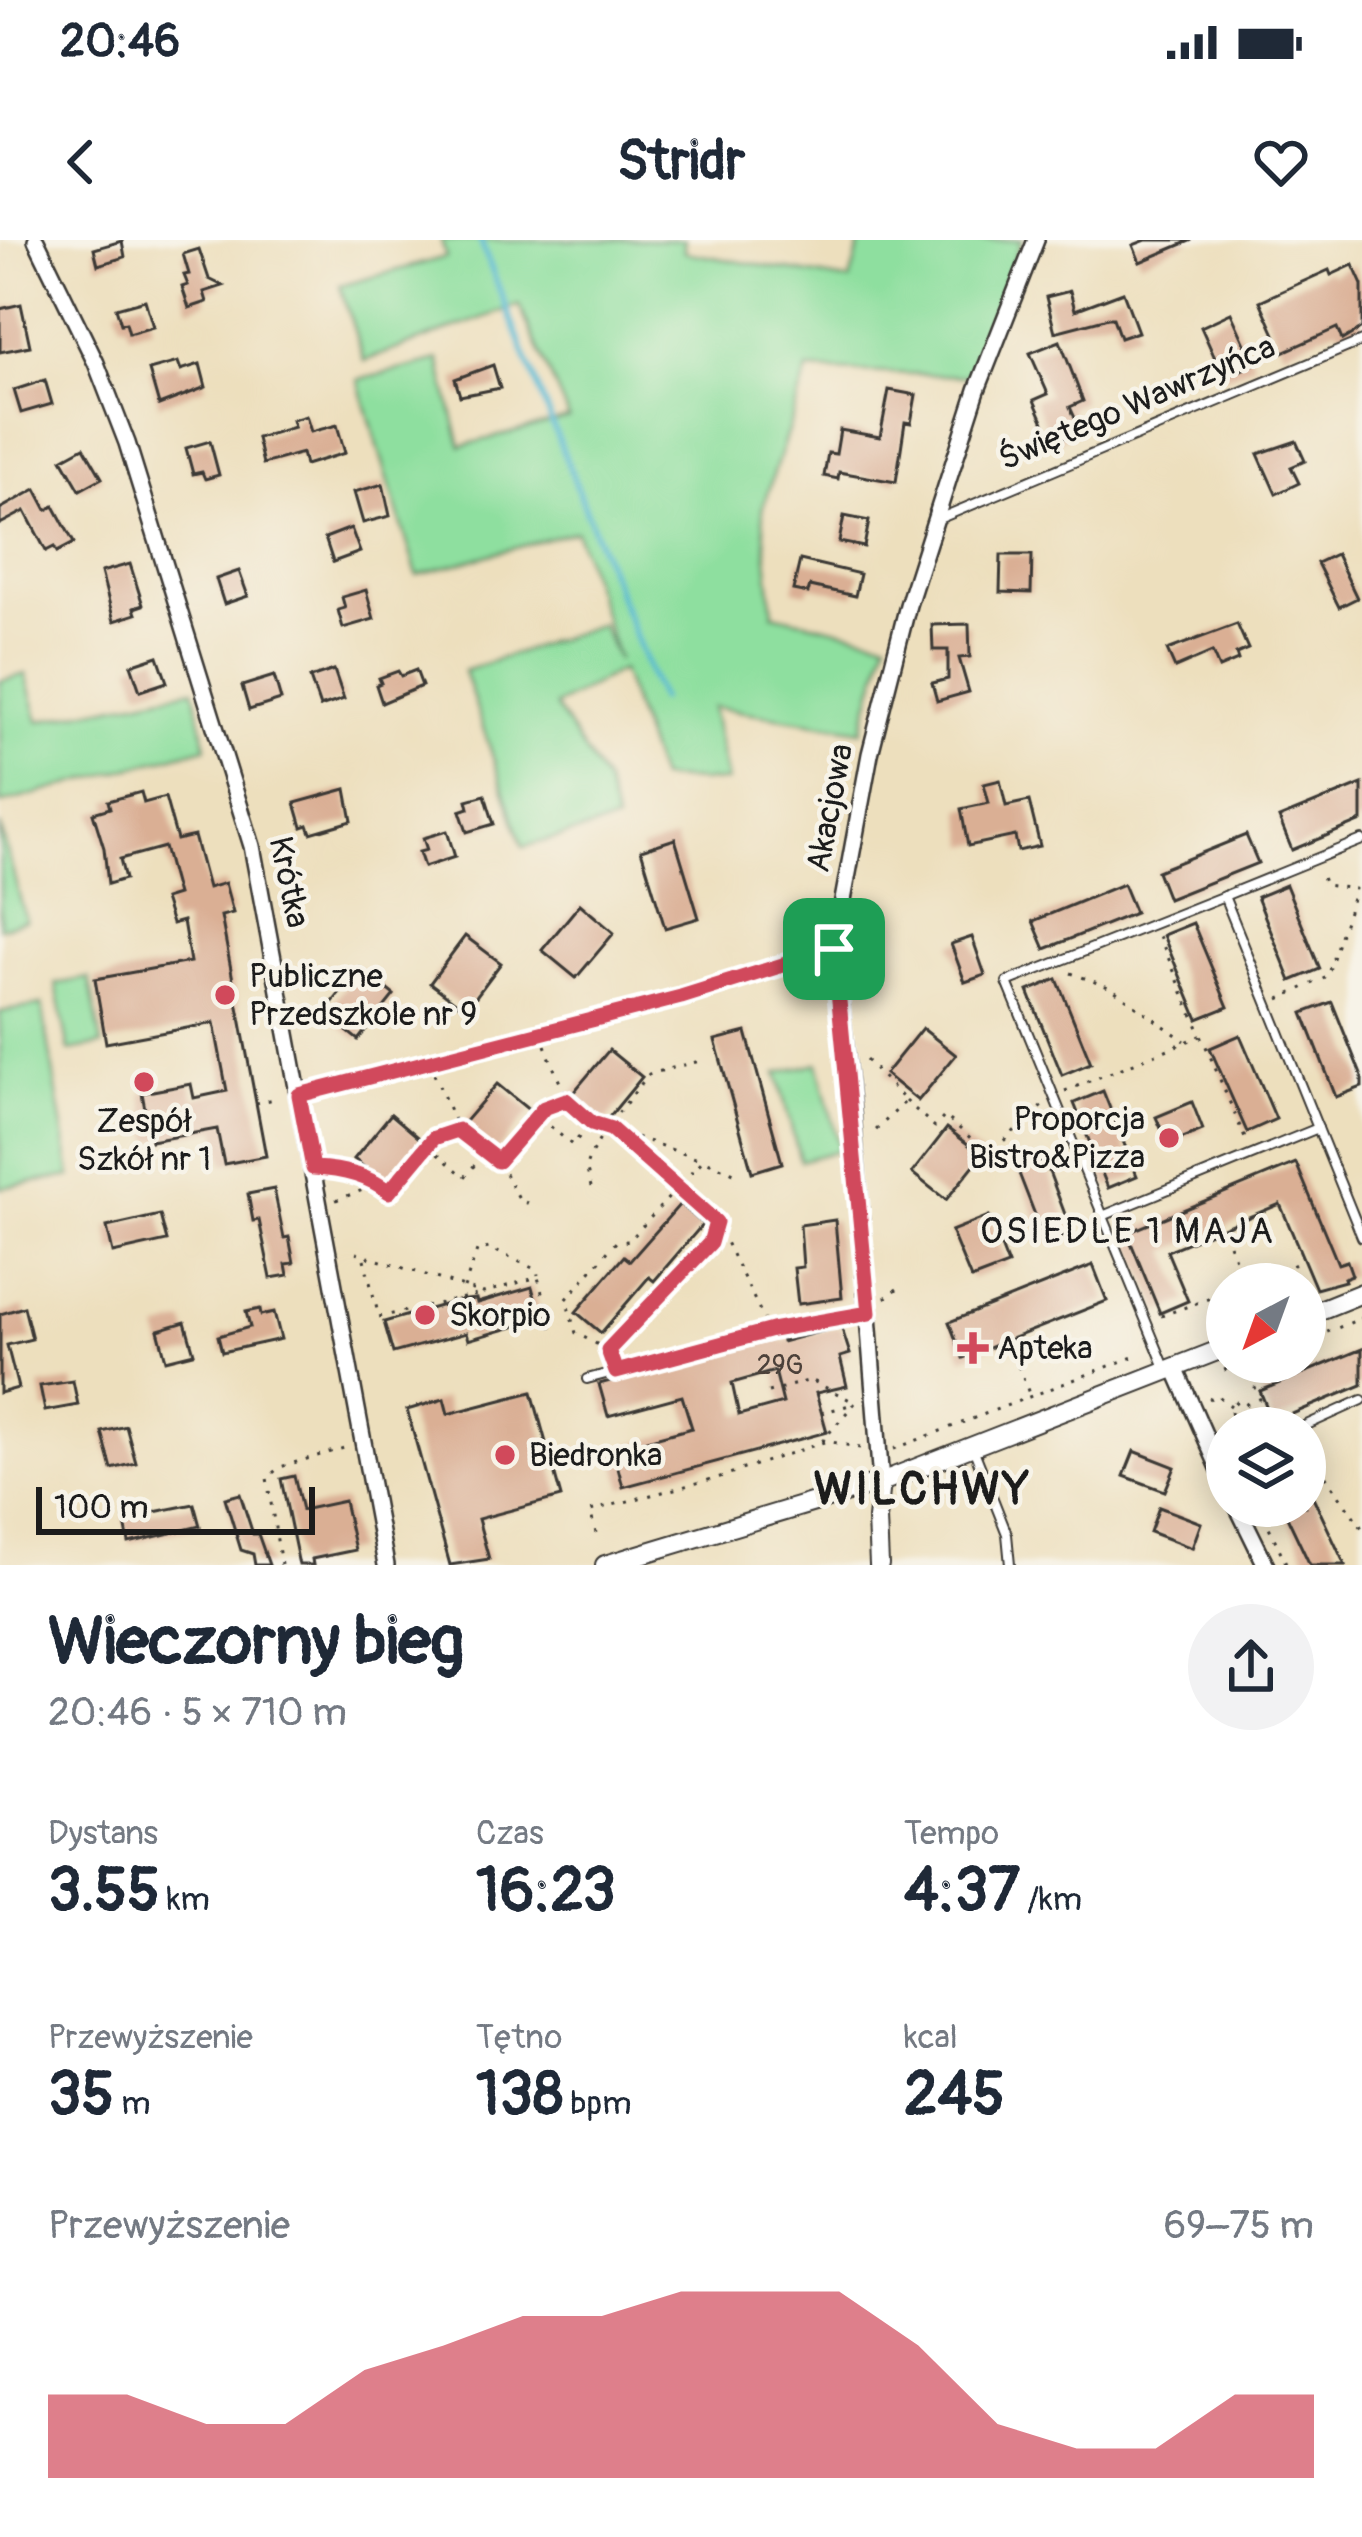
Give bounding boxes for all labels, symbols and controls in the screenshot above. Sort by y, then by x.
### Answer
text: 20:46 [60,14,180,70]
text: Stridr [617,128,745,196]
icon: back [48,129,114,195]
icon: heart [1248,129,1314,195]
street label: Świętego Wawrzyńca [993,326,1281,480]
street label: Akacjowa [797,740,863,876]
street label: Krótka [259,833,319,931]
pin [783,898,885,1000]
icon: arrive [801,916,867,982]
place label: Publiczne Przedszkole nr 9 [249,956,477,1035]
marker: Publiczne Przedszkole nr 9 [212,982,238,1008]
marker: Zespół Szkół nr 1 [131,1069,157,1095]
place label: Proporcja Bistro&Pizza [969,1099,1145,1178]
place label: Zespół Szkół nr 1 [77,1101,211,1180]
marker: Proporcja Bistro&Pizza [1156,1125,1182,1151]
district label: OSIEDLE 1 MAJA [980,1209,1276,1254]
north arrow [1206,1263,1326,1383]
map controls [1206,1263,1326,1527]
place label: Skorpio [449,1295,551,1336]
marker: Skorpio [412,1302,438,1328]
place label: Apteka [997,1328,1093,1369]
marker: Apteka [960,1335,986,1361]
house number: 29G [757,1349,803,1382]
button: layers [1206,1407,1326,1527]
place label: Biedronka [529,1435,662,1476]
marker: Biedronka [492,1442,518,1468]
district label: WILCHWY [814,1462,1032,1518]
scale bar [36,1481,315,1534]
text: 100 m [54,1487,148,1528]
text: Wieczorny bieg [48,1601,464,1684]
button: share [1188,1604,1314,1730]
text: 20:46 · 5 × 710 m [48,1688,347,1737]
text: Dystans [48,1813,158,1854]
text: Czas [476,1813,544,1854]
text: Tempo [904,1813,999,1854]
text: 3.55 [48,1854,160,1929]
text: 16:23 [476,1854,616,1929]
text: 4:37 [904,1854,1020,1929]
text: km [160,1879,210,1920]
text: /km [1020,1879,1082,1920]
text: Przewyższenie [48,2017,253,2058]
text: Tętno [476,2017,562,2058]
text: kcal [904,2017,958,2058]
text: 35 [48,2058,114,2133]
text: 138 [476,2058,563,2133]
text: 245 [904,2058,1005,2133]
text: m [114,2083,150,2124]
text: bpm [563,2083,631,2124]
text: Przewyższenie [48,2201,290,2250]
text: 69–75 m [1163,2201,1314,2250]

